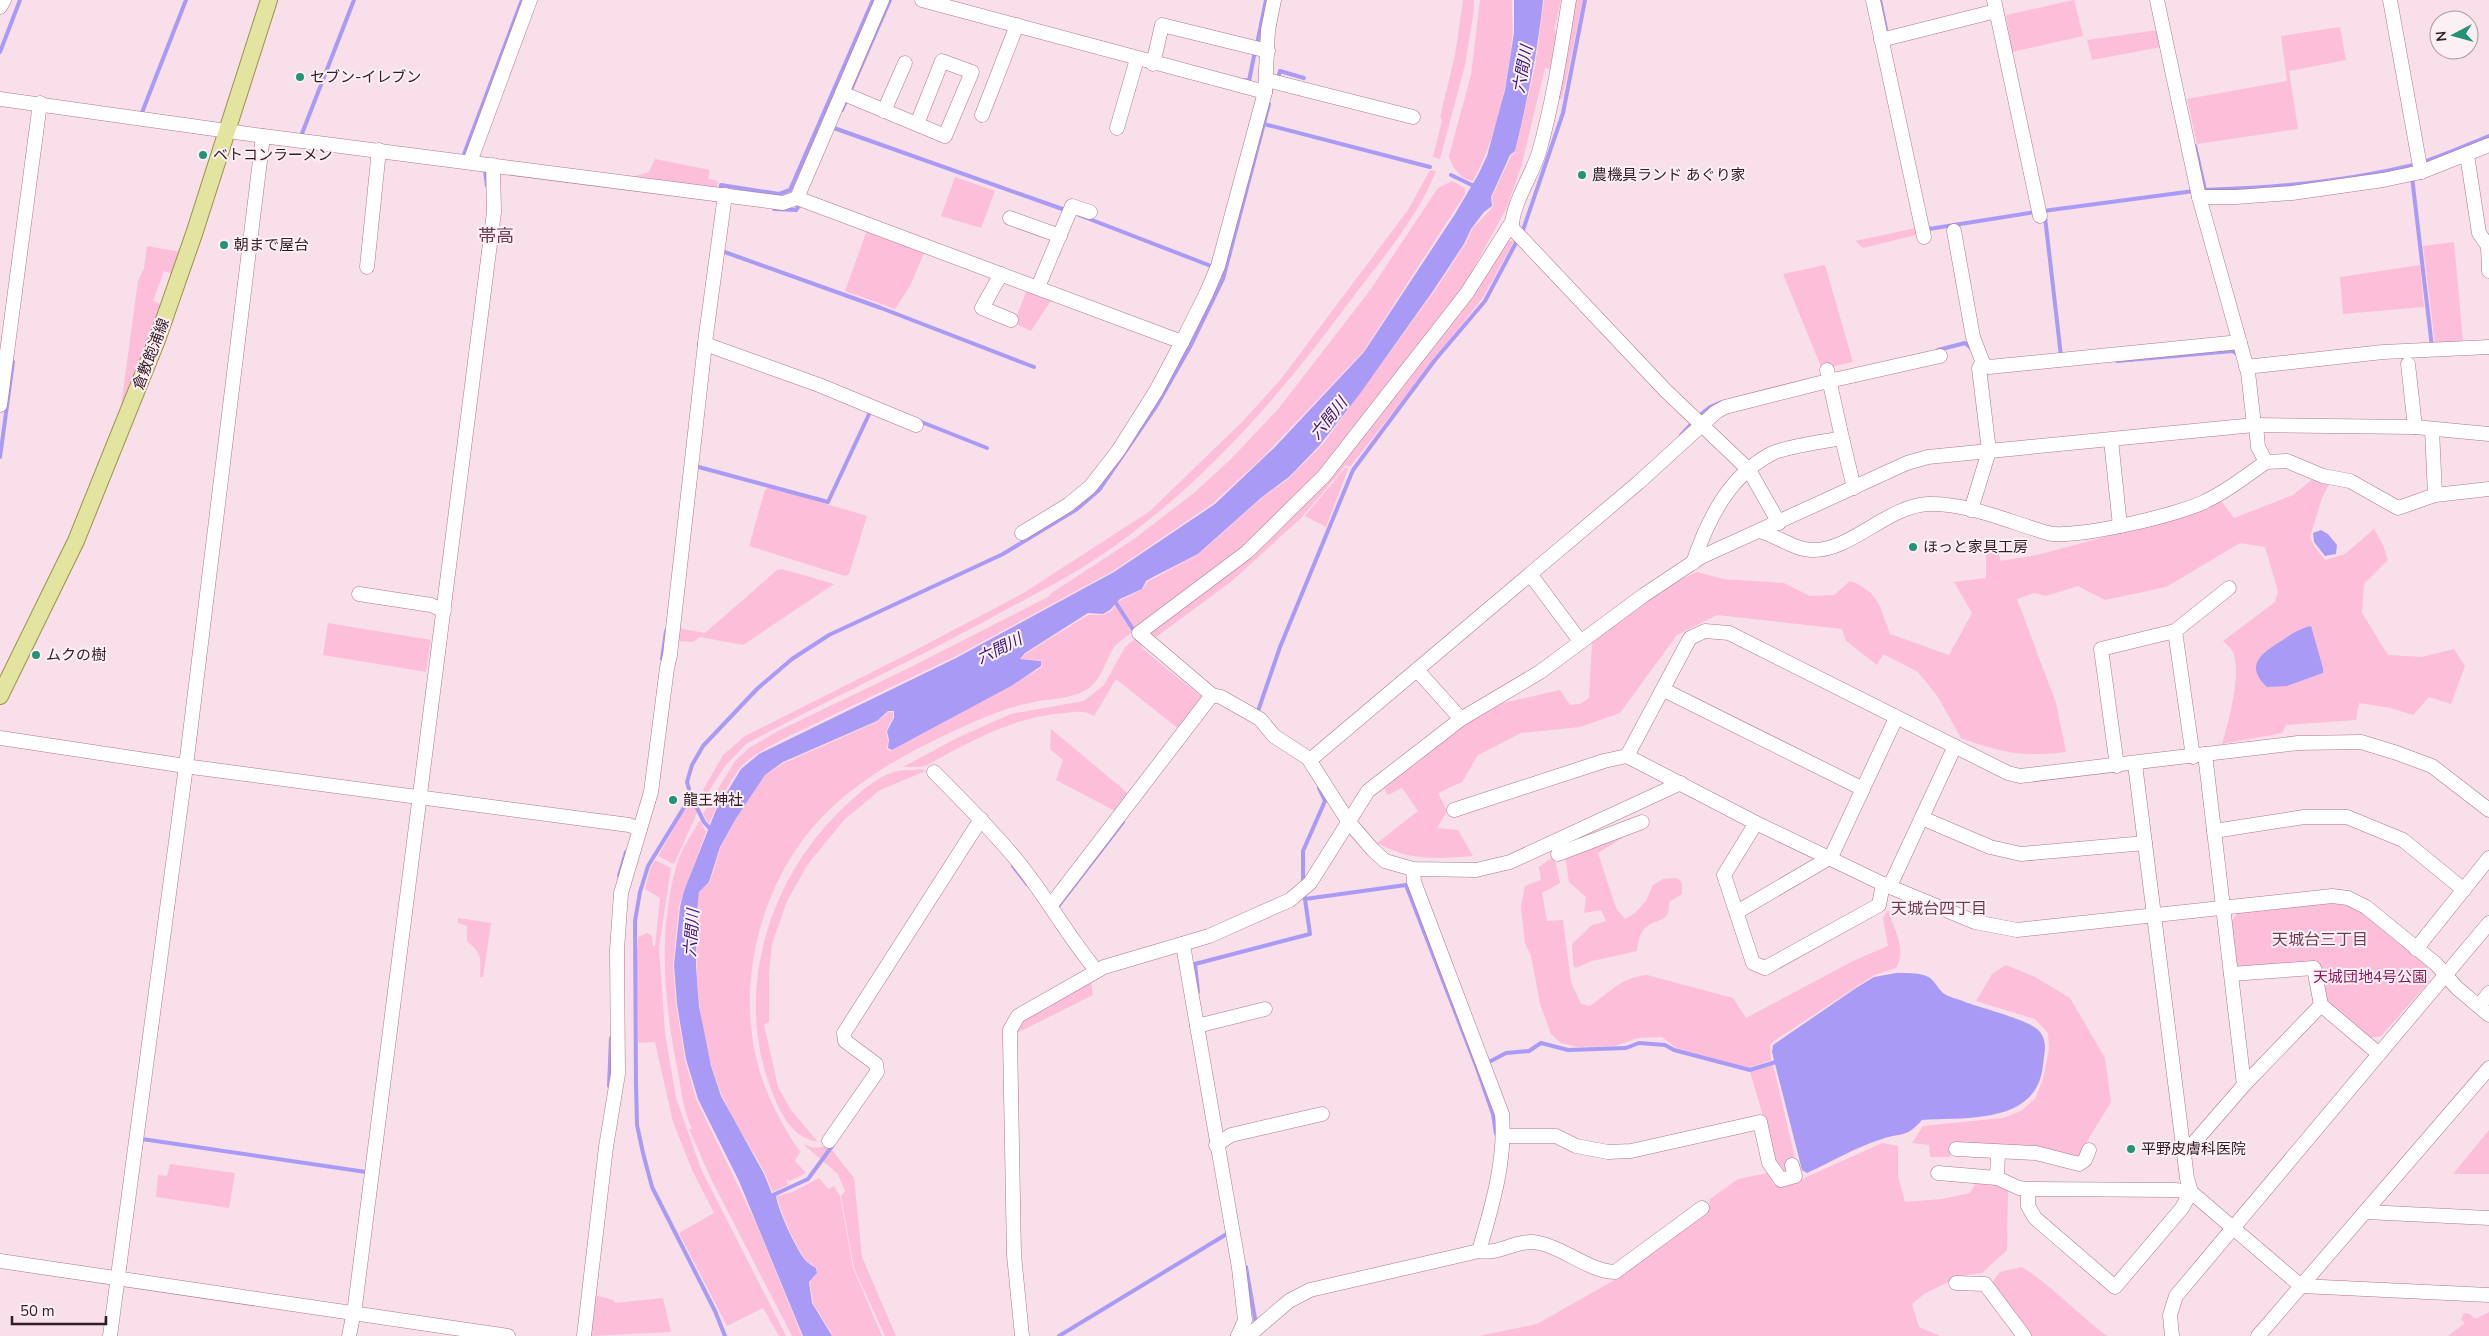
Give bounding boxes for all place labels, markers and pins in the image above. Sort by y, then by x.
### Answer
place label: セブン-イレブン [310,67,421,87]
marker: セブン-イレブン [294,71,306,83]
place label: ベトコンラーメン [213,145,332,165]
marker: ベトコンラーメン [197,149,209,161]
place label: 農機具ランド あぐり家 [1592,165,1746,185]
marker: 農機具ランド あぐり家 [1576,169,1588,181]
place label: 朝まで屋台 [234,235,309,255]
marker: 朝まで屋台 [218,239,230,251]
place label: ほっと家具工房 [1923,537,2028,557]
marker: ほっと家具工房 [1907,541,1919,553]
place label: ムクの樹 [46,645,106,665]
marker: ムクの樹 [30,649,42,661]
place label: 龍王神社 [683,790,743,810]
marker: 龍王神社 [667,794,679,806]
place label: 平野皮膚科医院 [2141,1139,2246,1159]
marker: 平野皮膚科医院 [2125,1143,2137,1155]

